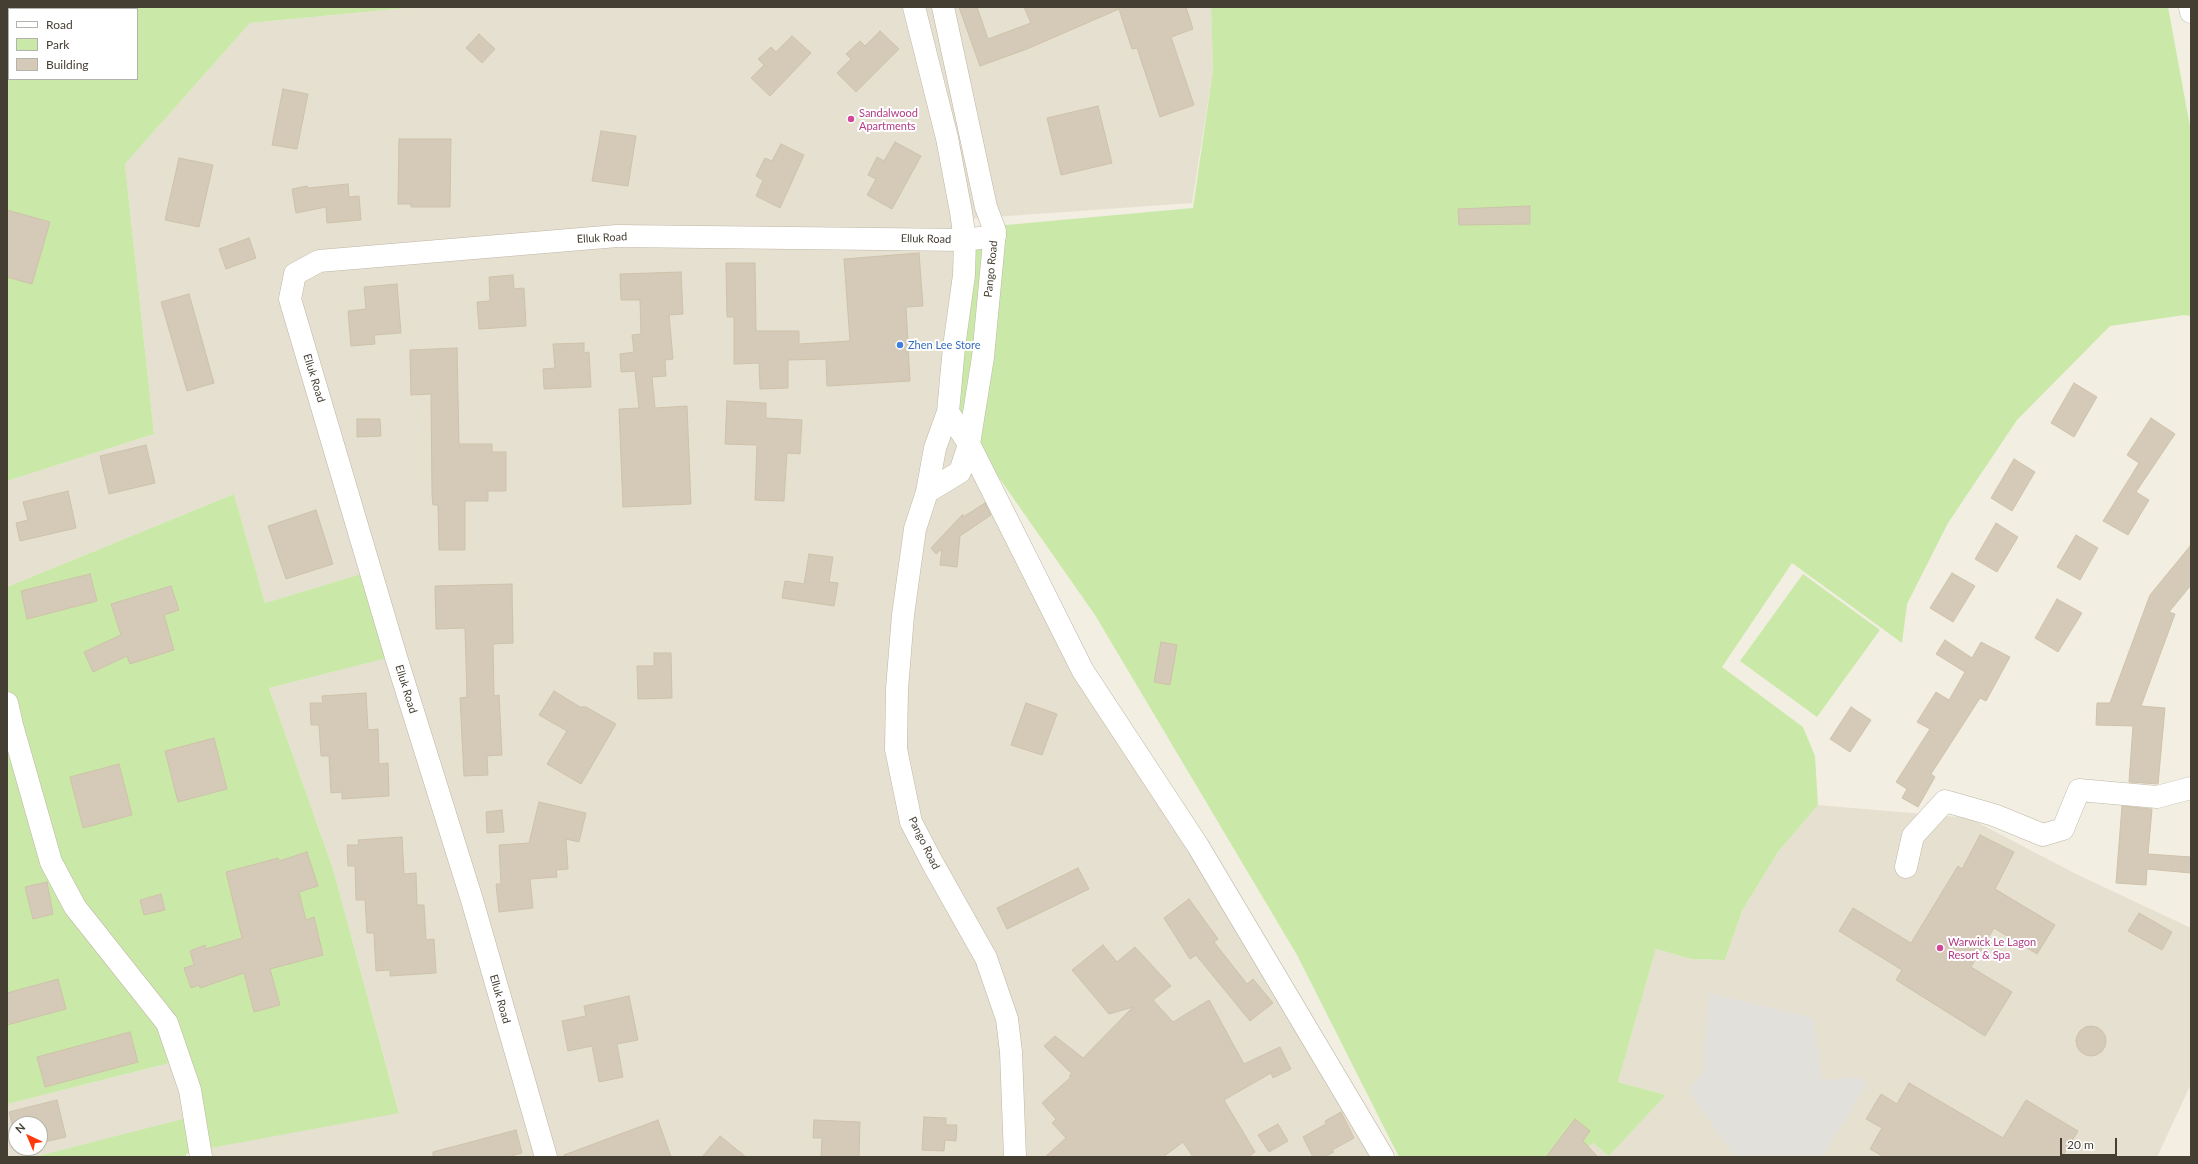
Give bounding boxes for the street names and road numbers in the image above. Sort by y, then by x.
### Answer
street label: Elluk Road [576,230,628,246]
street label: Elluk Road [901,232,951,246]
street label: Pango Road [981,240,1001,298]
street label: Elluk Road [300,352,328,404]
street label: Elluk Road [392,663,420,715]
street label: Pango Road [906,814,942,872]
street label: Elluk Road [487,973,513,1025]

